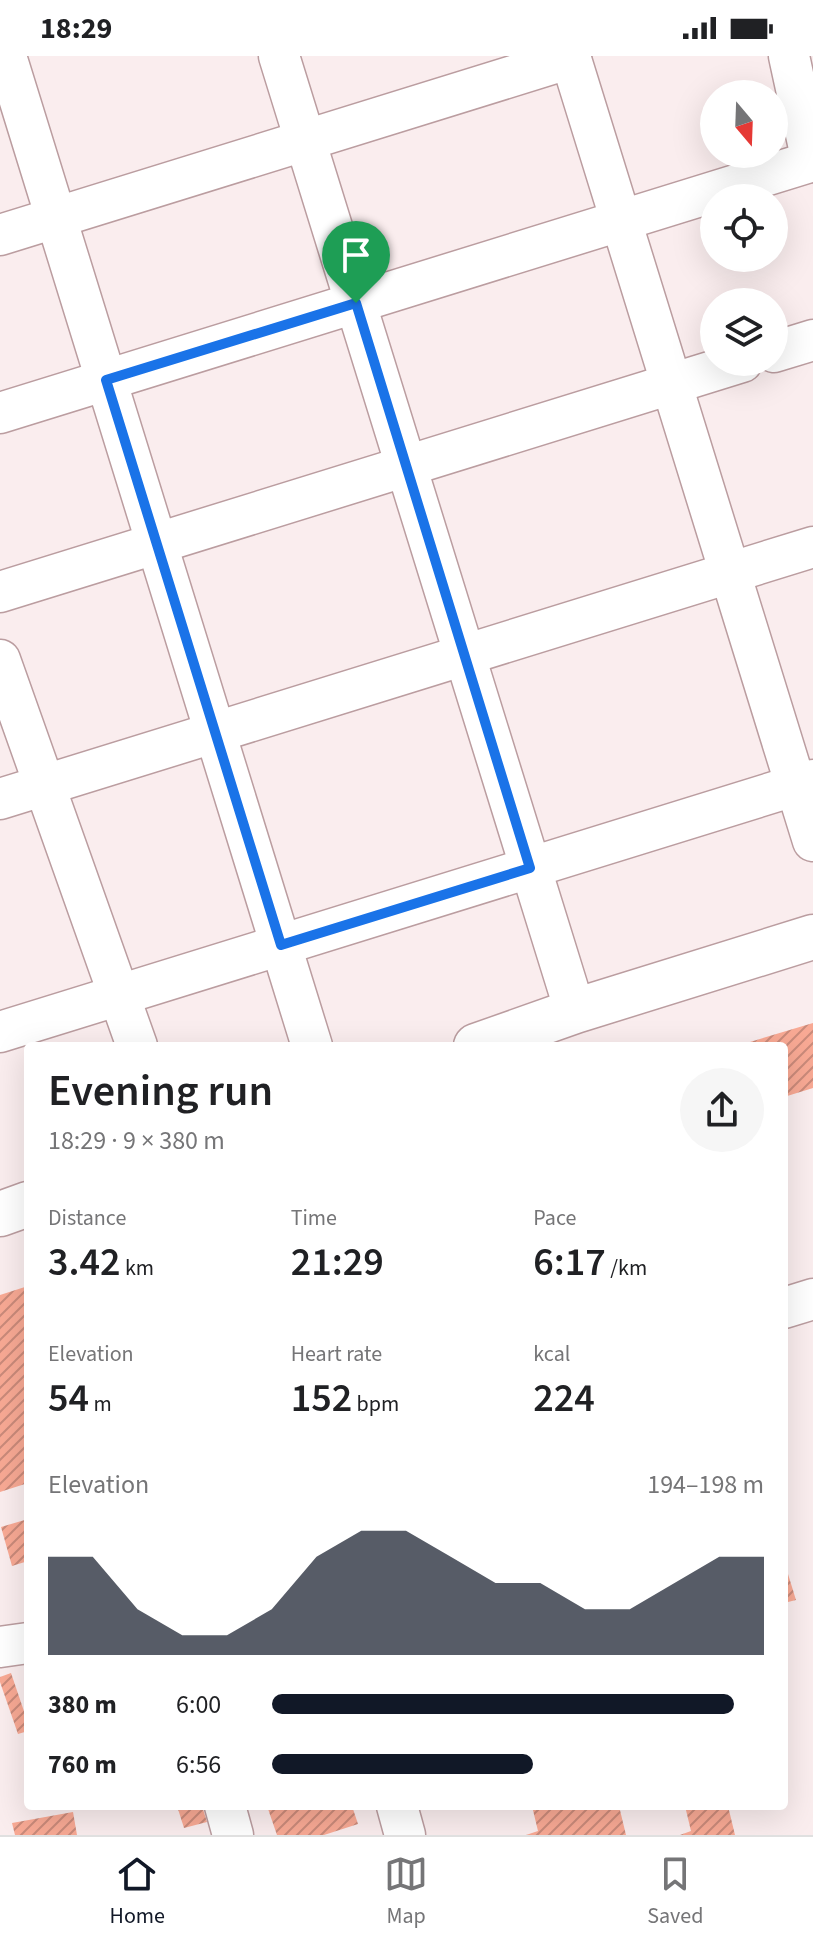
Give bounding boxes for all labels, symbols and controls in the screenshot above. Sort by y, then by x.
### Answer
text: 18:29 [40,7,112,50]
north arrow [700,80,788,168]
map controls [700,80,788,376]
button: locate [700,184,788,272]
pin [322,221,390,303]
icon: arrive [334,233,378,277]
button: layers [700,288,788,376]
text: Evening run [48,1060,273,1123]
button: share [680,1068,764,1152]
text: 18:29 · 9 × 380 m [48,1122,225,1159]
text: Distance [48,1202,126,1234]
text: Time [291,1202,337,1234]
text: Pace [533,1202,576,1234]
text: 3.42 [48,1234,121,1291]
text: 21:29 [291,1234,384,1291]
text: 6:17 [533,1234,606,1291]
text: km [121,1252,154,1284]
text: /km [606,1252,647,1284]
text: Elevation [48,1338,134,1370]
text: Heart rate [291,1338,382,1370]
text: kcal [533,1338,570,1370]
text: 54 [48,1370,89,1427]
text: 152 [291,1370,352,1427]
text: 224 [533,1370,595,1427]
text: m [89,1388,112,1420]
text: bpm [352,1388,399,1420]
text: Elevation [48,1466,149,1503]
text: 194–198 m [647,1466,764,1503]
text: 380 m [48,1686,117,1723]
text: 6:00 [176,1686,221,1723]
text: 760 m [48,1746,117,1783]
text: 6:56 [176,1746,221,1783]
tab: Home [110,1852,165,1932]
tab: Map [384,1852,428,1932]
tab: Saved [647,1852,703,1932]

